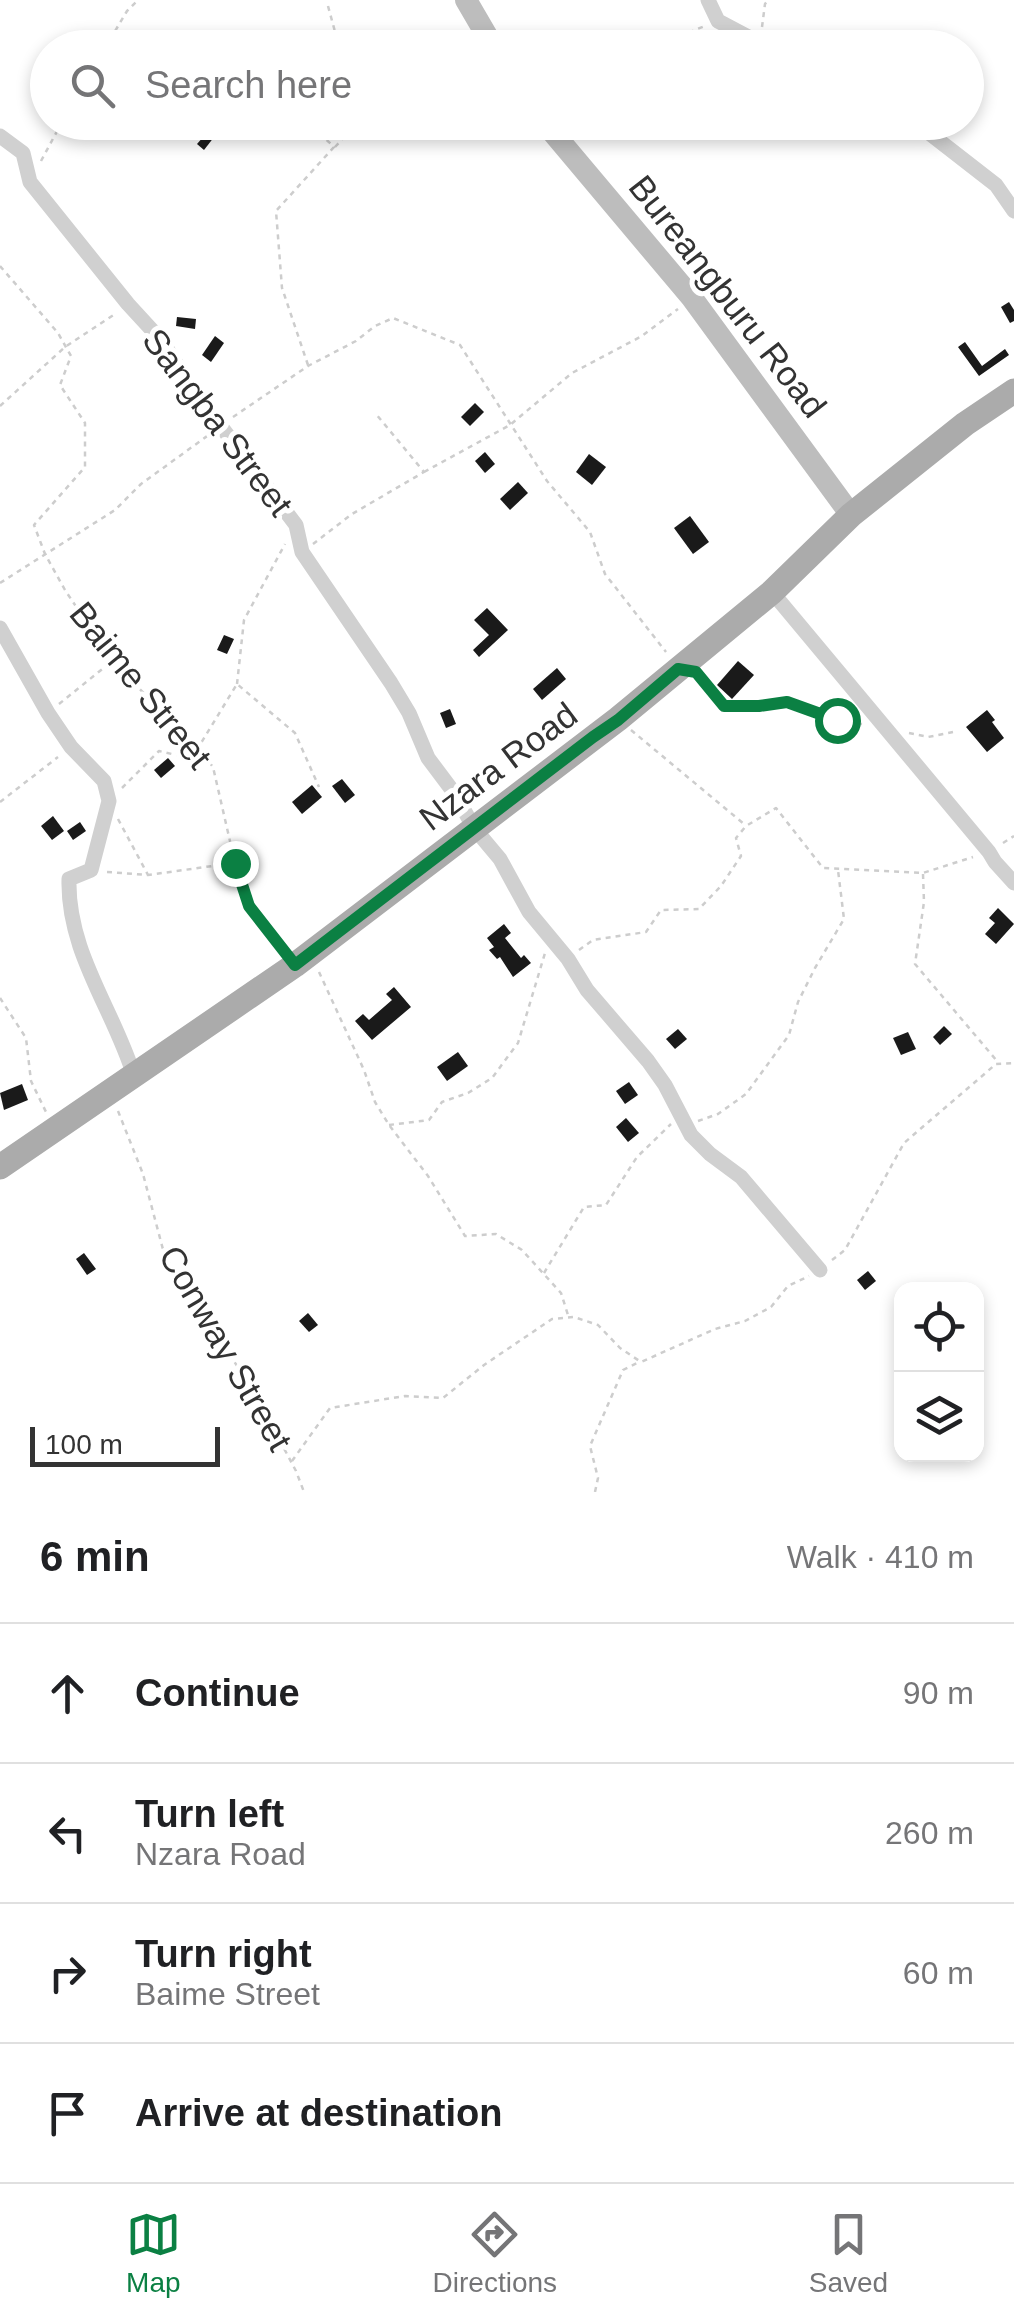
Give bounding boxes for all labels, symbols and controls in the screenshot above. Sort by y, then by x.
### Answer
search box [30,30,984,140]
icon: search [65,58,120,113]
text: Search here [145,64,352,106]
street label: Bureangburu Road [622,167,834,425]
street label: Sangba Street [135,321,301,523]
street label: Baime Street [62,594,220,776]
street label: Nzara Road [412,694,584,838]
route start [815,698,861,744]
route end [213,841,259,887]
street label: Conway Street [152,1239,300,1457]
map controls [894,1282,984,1462]
button: locate [894,1282,984,1372]
button: layers [894,1372,984,1462]
scale bar [30,1422,220,1466]
text: 100 m [45,1429,123,1460]
text: 6 min [40,1533,150,1580]
text: Walk · 410 m [787,1539,974,1575]
icon: ahead [40,1666,95,1721]
text: Continue [135,1672,300,1714]
text: 90 m [903,1675,974,1711]
text: Turn left [135,1793,284,1835]
icon: left [40,1806,95,1861]
text: 260 m [885,1815,974,1851]
text: Nzara Road [135,1836,306,1872]
text: Turn right [135,1933,312,1975]
icon: right [40,1946,95,2001]
text: 60 m [903,1955,974,1991]
text: Baime Street [135,1976,320,2012]
icon: arrive [40,2086,95,2141]
text: Arrive at destination [135,2092,502,2134]
tab: Map [126,2207,181,2299]
tab: Directions [433,2207,557,2299]
tab: Saved [809,2207,888,2299]

